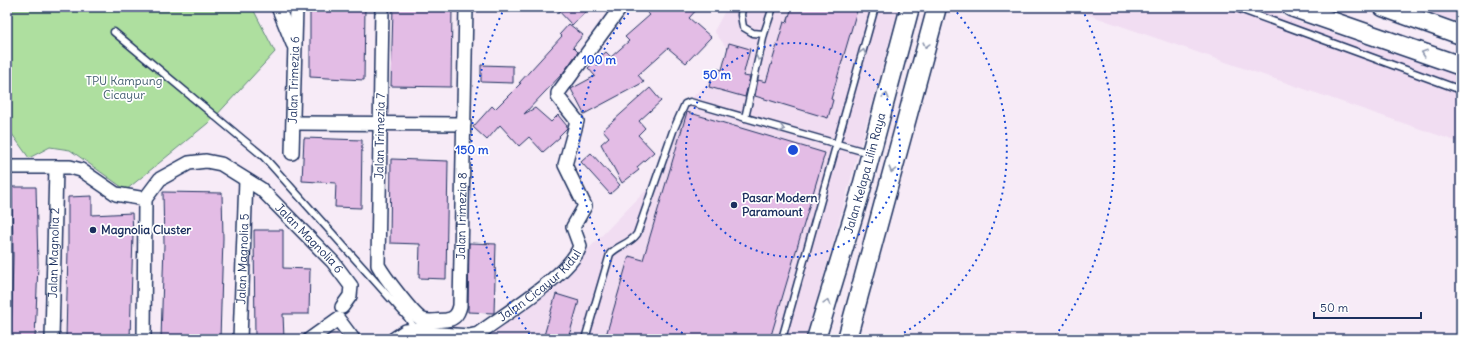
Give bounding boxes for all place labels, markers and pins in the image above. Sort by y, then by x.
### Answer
centre of rings [786,143,800,157]
place label: Pasar Modern Paramount [742,190,818,219]
marker: Pasar Modern Paramount [729,200,739,210]
place label: Magnolia Cluster [101,222,191,238]
marker: Magnolia Cluster [88,225,98,235]

